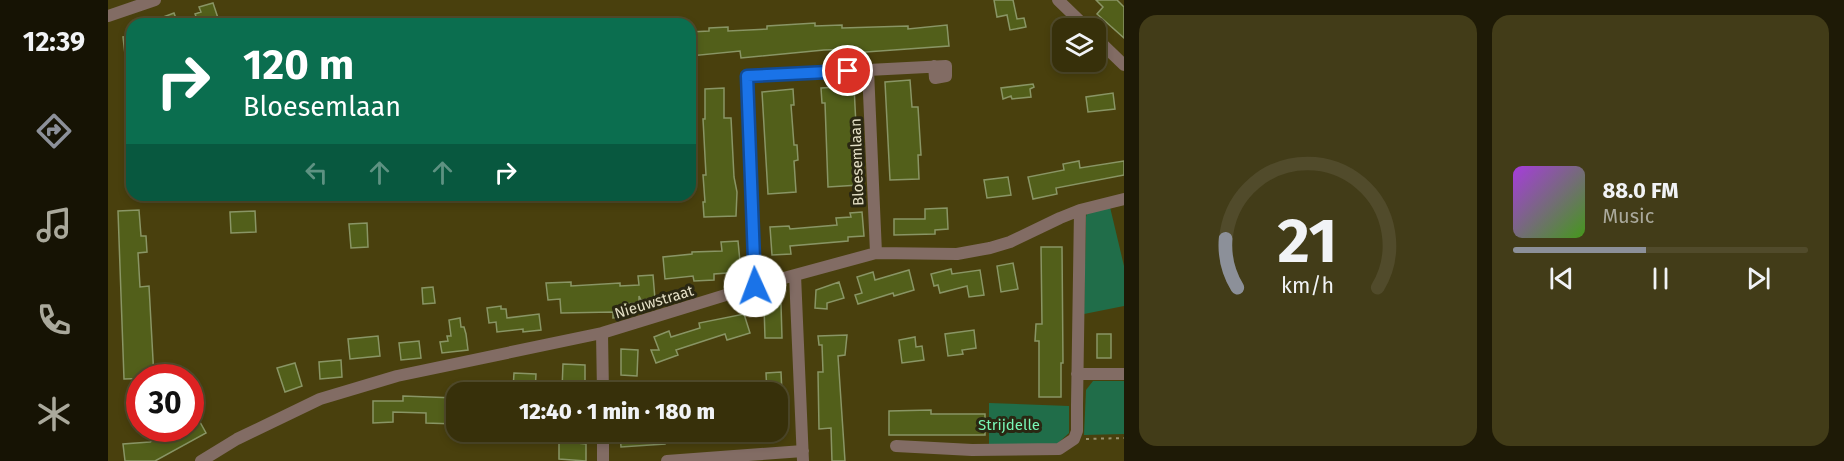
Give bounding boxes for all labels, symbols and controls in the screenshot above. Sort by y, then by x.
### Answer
map controls [1052,18,1106,72]
button: layers [1052,18,1106,72]
text: 12:39 [23,26,85,58]
text: 120 m [243,40,354,90]
icon: right [144,42,222,120]
pin [822,45,873,96]
icon: arrive [831,54,864,87]
text: Bloesemlaan [243,91,401,123]
icon: directions [33,110,75,152]
street label: Bloesemlaan [846,118,868,206]
icon: left [300,156,333,189]
icon: ahead [363,156,396,189]
icon: ahead [426,156,459,189]
icon: right [489,156,522,189]
text: 88.0 FM [1603,177,1679,204]
icon: music [33,204,75,246]
text: 21 [1278,204,1338,279]
text: Music [1603,204,1654,228]
position arrow [723,254,787,318]
icon: previous [1545,262,1578,295]
icon: pause [1644,262,1677,295]
icon: next [1742,262,1775,295]
text: km/h [1281,273,1334,299]
street label: Nieuwstraat [612,281,696,323]
icon: phone [33,299,75,341]
speed limit sign: 30 [126,364,204,442]
icon: climate [33,393,75,435]
text: 12:40 · 1 min · 180 m [519,398,715,425]
park label: Strijdelle [978,416,1040,434]

